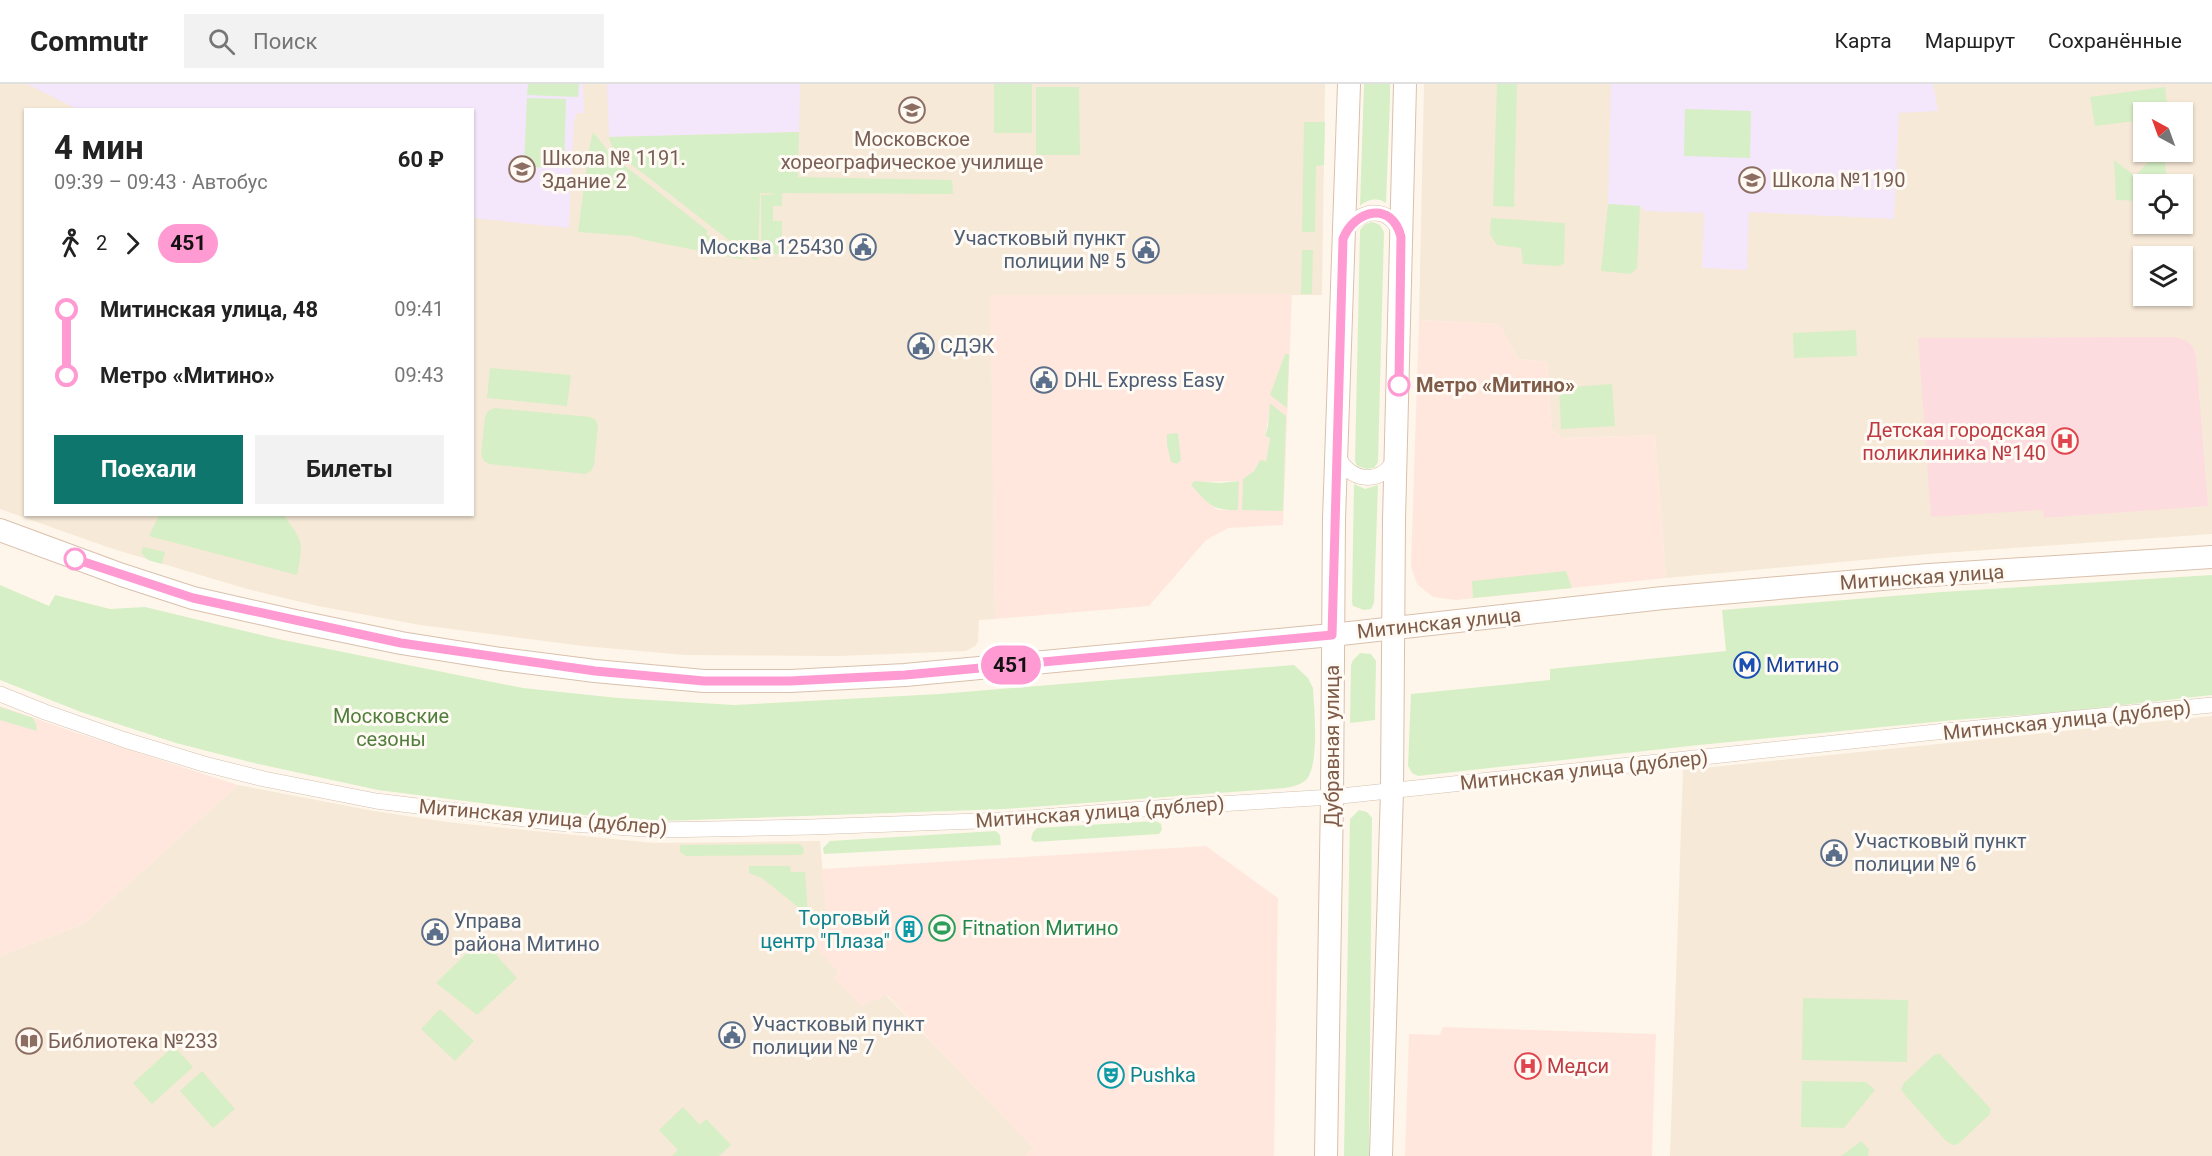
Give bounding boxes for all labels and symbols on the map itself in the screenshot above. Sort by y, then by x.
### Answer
school or university icon: Московское хореографическое училище [897,95,927,125]
north arrow [2133,102,2193,162]
place label: Московское хореографическое училище [781,127,1043,174]
place label: Школа № 1191. Здание 2 [542,146,686,193]
school or university icon: Школа № 1191. Здание 2 [507,154,537,184]
school or university icon: Школа №1190 [1737,165,1767,195]
place label: Школа №1190 [1772,168,1906,192]
place label: Участковый пункт полиции № 5 [953,226,1126,273]
public building icon: Москва 125430 [848,232,878,262]
place label: Москва 125430 [699,235,844,259]
public building icon: Участковый пункт полиции № 5 [1131,235,1161,265]
public building icon: СДЭК [906,331,936,361]
place label: СДЭК [940,334,995,358]
public building icon: DHL Express Easy [1029,365,1059,395]
place label: DHL Express Easy [1064,368,1225,392]
place label: Метро «Митино» [1416,373,1575,397]
marker: Метро «Митино» [1388,374,1410,396]
place label: Детская городская поликлиника №140 [1862,418,2046,465]
hospital icon: Детская городская поликлиника №140 [2050,426,2080,456]
unlabelled marker [64,548,86,570]
street label: Митинская улица [1839,559,2005,595]
street label: Митинская улица [1356,602,1522,644]
line badge: 451 [976,646,1046,684]
metro station icon: Митино [1732,650,1762,680]
place label: Митино [1766,653,1839,677]
street label: Дубравная улица [1320,665,1344,827]
street label: Митинская улица (дублер) [1942,695,2192,745]
park label: Московские сезоны [333,704,449,751]
street label: Митинская улица (дублер) [1459,745,1709,795]
street label: Митинская улица (дублер) [975,791,1225,833]
street label: Митинская улица (дублер) [418,794,668,840]
place label: Участковый пункт полиции № 6 [1854,829,2027,876]
public building icon: Участковый пункт полиции № 6 [1819,838,1849,868]
place label: Торговый центр "Плаза" [760,906,890,953]
place label: Управа района Митино [454,909,600,956]
sports icon: Fitnation Митино [927,913,957,943]
building icon: Торговый центр "Плаза" [894,914,924,944]
place label: Fitnation Митино [962,916,1118,940]
public building icon: Управа района Митино [420,917,450,947]
place label: Участковый пункт полиции № 7 [752,1012,925,1059]
public building icon: Участковый пункт полиции № 7 [717,1020,747,1050]
library icon: Библиотека №233 [14,1026,44,1056]
place label: Библиотека №233 [48,1029,218,1053]
hospital icon: Медси [1513,1051,1543,1081]
place label: Медси [1547,1054,1609,1078]
theatre icon: Pushka [1096,1060,1126,1090]
place label: Pushka [1130,1063,1196,1087]

